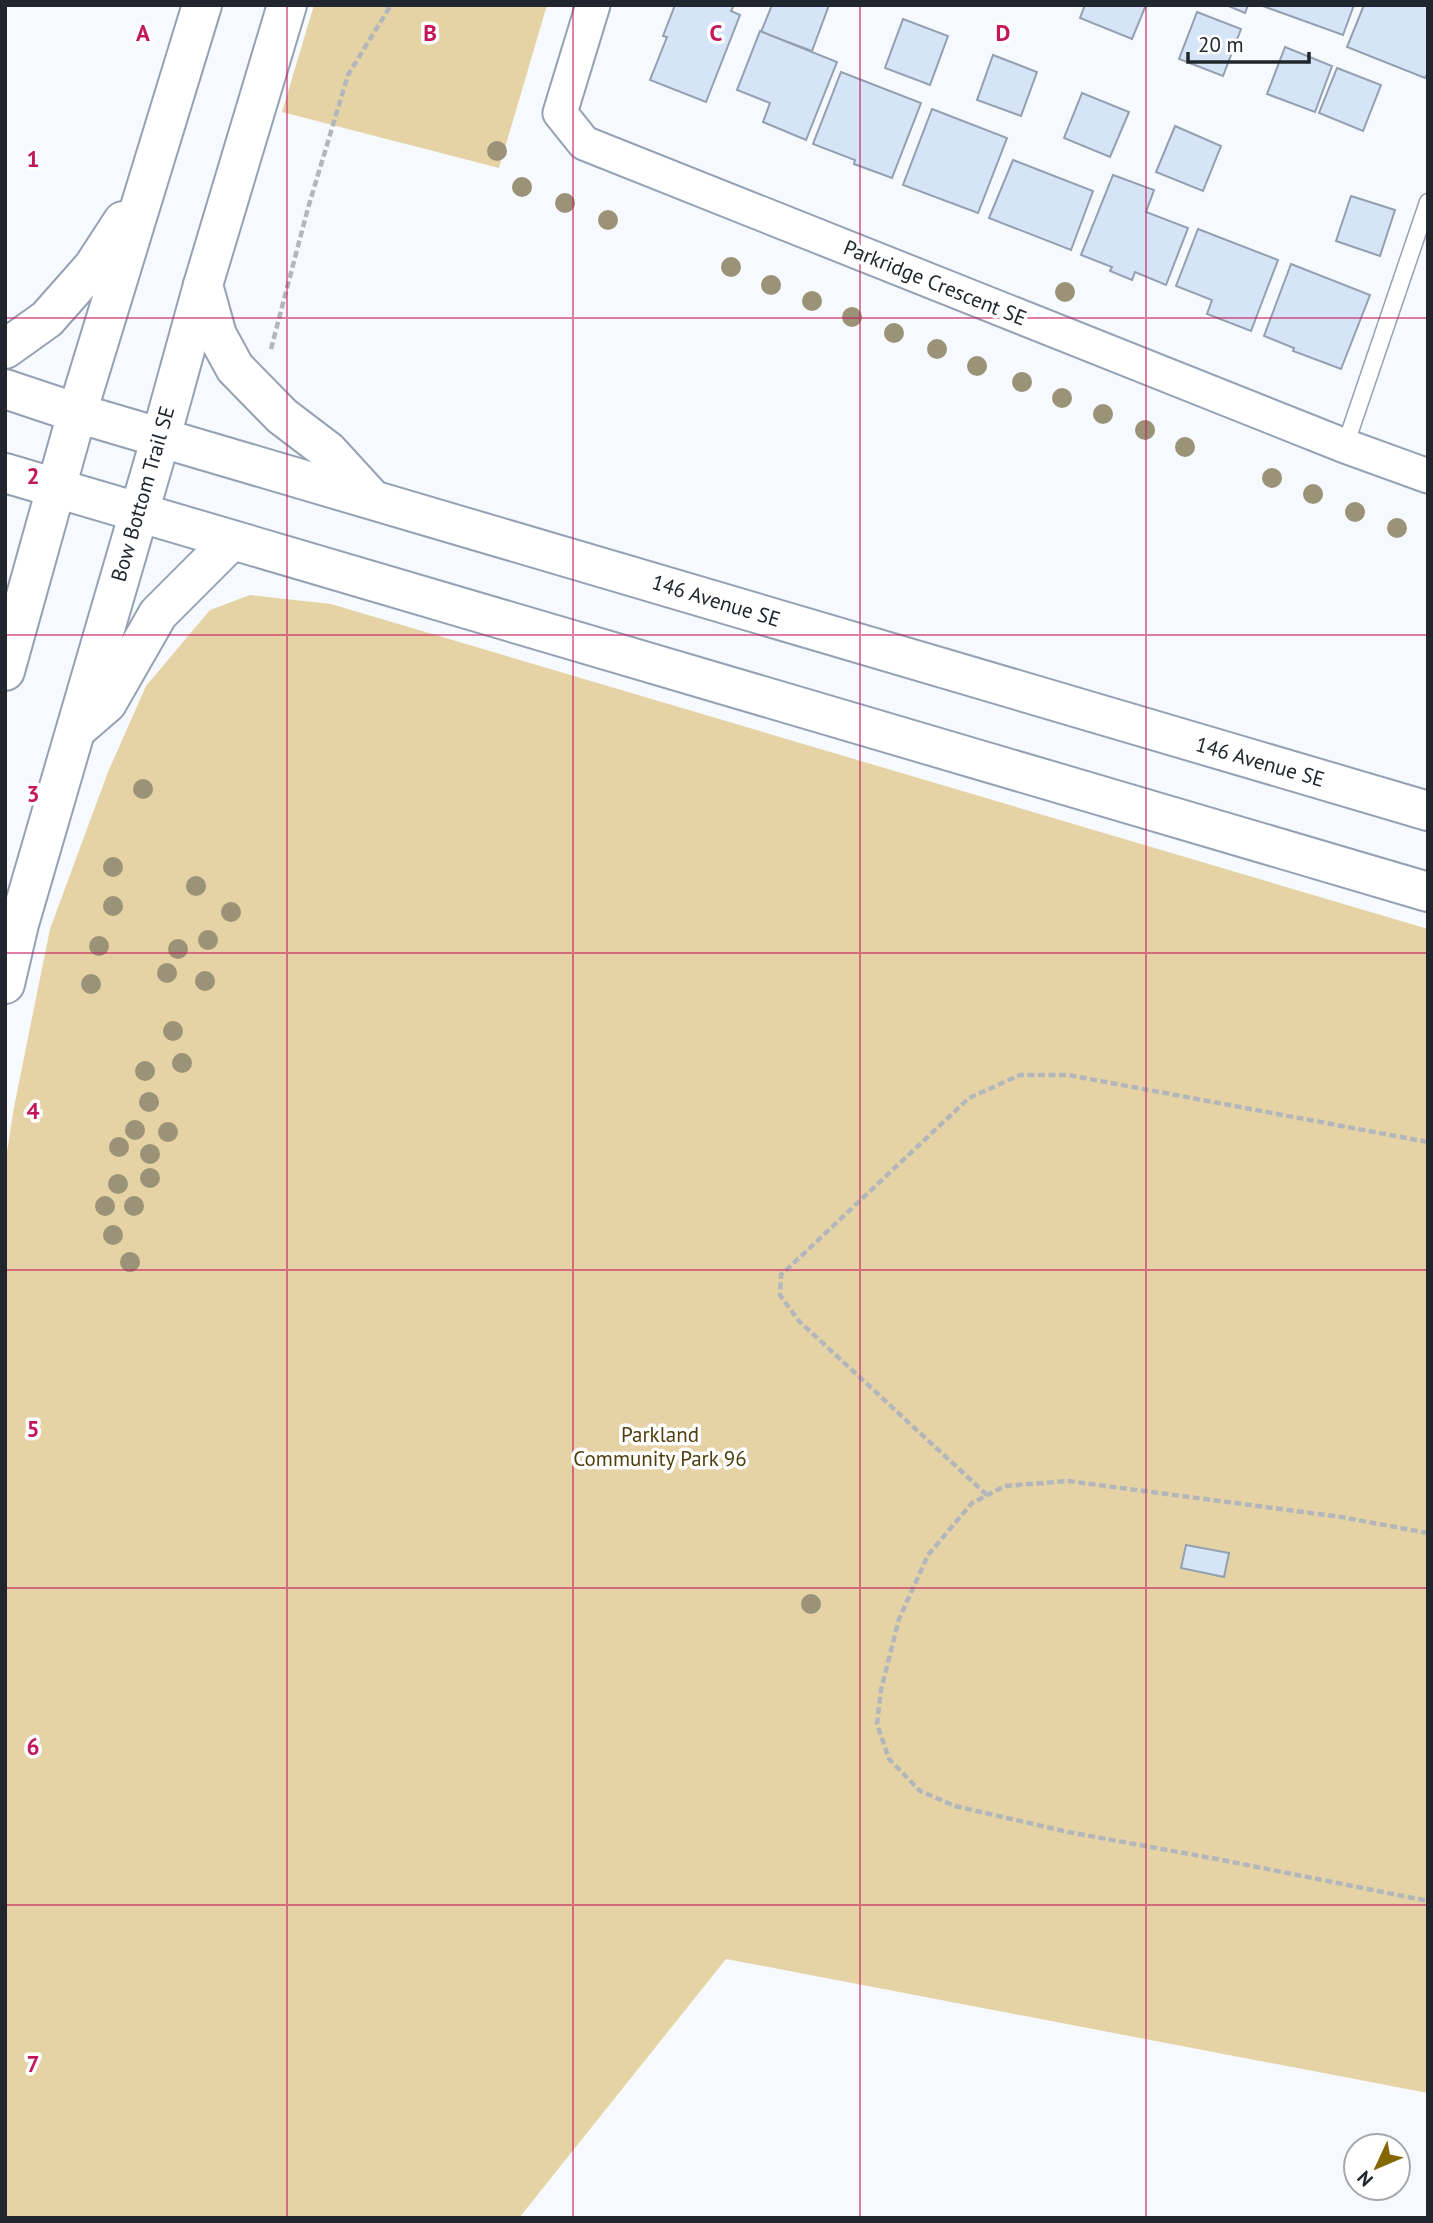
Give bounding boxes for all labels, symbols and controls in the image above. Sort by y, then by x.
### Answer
text: A [136,18,150,47]
text: B [423,18,437,47]
text: C [710,18,723,47]
text: D [996,18,1010,47]
scale bar [1188,21,1309,65]
text: 20 m [1198,31,1244,58]
text: 1 [26,144,40,173]
street label: Parkridge Crescent SE [840,234,1031,332]
street label: Bow Bottom Trail SE [105,403,180,585]
text: 2 [26,461,40,490]
street label: 146 Avenue SE [649,568,784,633]
street label: 146 Avenue SE [1193,730,1328,793]
text: 3 [26,779,40,808]
text: 4 [26,1096,40,1125]
text: 5 [26,1414,40,1443]
park label: Parkland Community Park 96 [573,1421,747,1472]
text: 6 [26,1732,40,1761]
text: 7 [26,2049,40,2078]
north arrow [1342,2132,1412,2202]
text: N [1352,2166,1378,2192]

